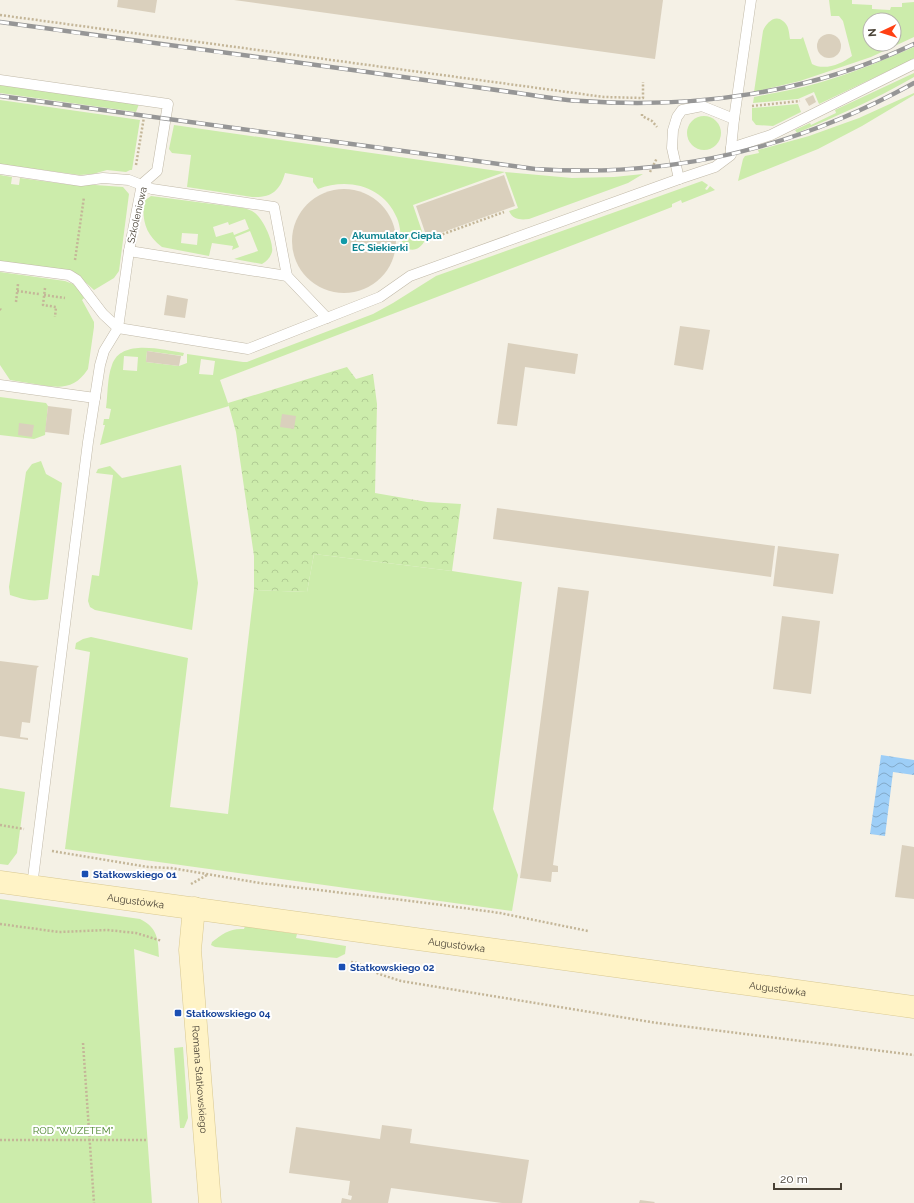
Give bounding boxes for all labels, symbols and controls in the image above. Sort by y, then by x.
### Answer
north arrow [862,12,902,52]
text: N [866,28,879,37]
street label: Szkoleniowa [125,186,149,244]
place label: Akumulator Ciepła EC Siekierki [352,230,442,253]
marker: Akumulator Ciepła EC Siekierki [339,236,349,246]
marker: Statkowskiego 01 [80,869,90,879]
place label: Statkowskiego 01 [93,869,177,880]
street label: Augustówka [106,891,165,910]
street label: Augustówka [428,935,486,954]
marker: Statkowskiego 02 [337,962,347,972]
place label: Statkowskiego 02 [350,962,435,973]
street label: Augustówka [749,979,807,998]
marker: Statkowskiego 04 [173,1008,183,1018]
place label: Statkowskiego 04 [186,1008,271,1019]
street label: Romana Statkowskiego [190,1025,210,1134]
park label: ROD "WUZETEM" [33,1125,113,1136]
scale bar [774,1165,841,1191]
text: 20 m [780,1172,808,1186]

